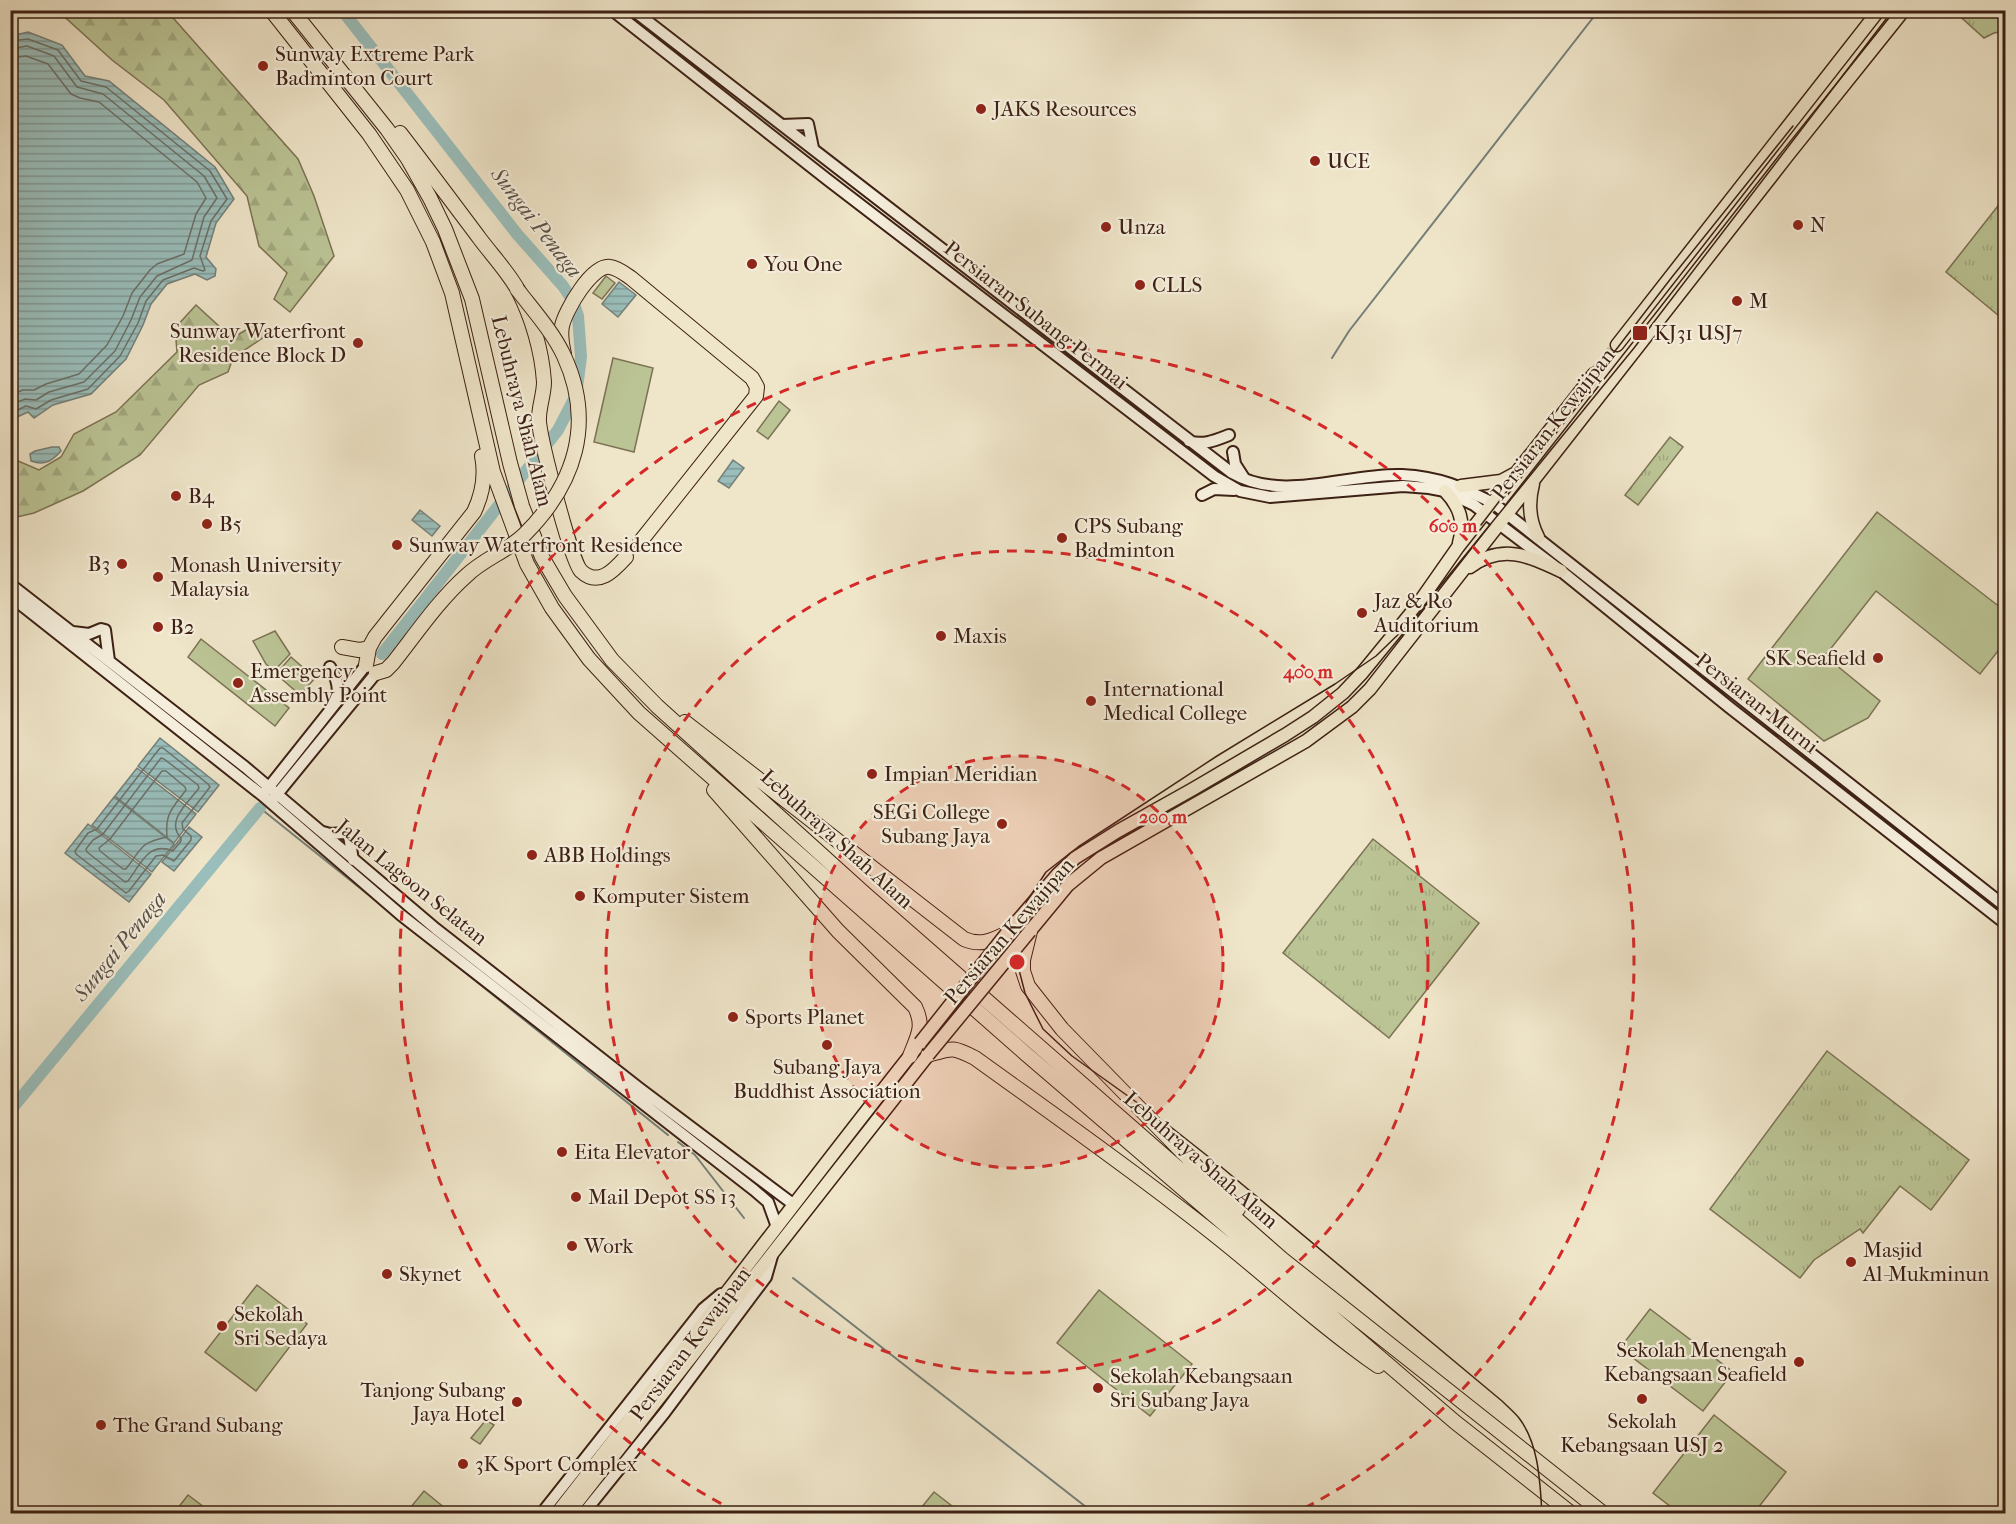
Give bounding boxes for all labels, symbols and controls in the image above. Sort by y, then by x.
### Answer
place label: Sunway Extreme Park Badminton Court [275,42,475,90]
marker: Sunway Extreme Park Badminton Court [256,59,270,73]
place label: JAKS Resources [991,97,1137,121]
marker: JAKS Resources [974,102,988,116]
place label: UCE [1327,149,1370,173]
marker: UCE [1308,154,1322,168]
water label: Sungai Penaga [484,161,587,283]
place label: N [1810,213,1826,237]
place label: Unza [1118,215,1166,239]
marker: N [1791,218,1805,232]
marker: Unza [1099,220,1113,234]
street label: Persiaran Subang Permai [939,236,1133,394]
place label: You One [763,252,842,276]
marker: You One [745,257,759,271]
place label: CLLS [1152,273,1202,297]
marker: CLLS [1133,278,1147,292]
place label: M [1749,289,1768,313]
marker: M [1730,294,1744,308]
street label: Lebuhraya Shah Alam [487,313,558,510]
place label: Sunway Waterfront Residence Block D [170,319,346,367]
place label: KJ31 USJ7 [1654,321,1742,345]
marker: KJ31 USJ7 [1631,324,1649,342]
marker: Sunway Waterfront Residence Block D [351,336,365,350]
street label: Persiaran Kewajipan [1486,343,1620,505]
place label: B4 [188,484,215,508]
marker: B4 [169,489,183,503]
place label: B5 [219,512,242,536]
place label: CPS Subang Badminton [1074,514,1184,562]
text: 600 m [1429,516,1478,537]
marker: B5 [200,517,214,531]
marker: CPS Subang Badminton [1055,531,1069,545]
place label: Sunway Waterfront Residence [409,533,683,557]
marker: Sunway Waterfront Residence [390,538,404,552]
place label: B3 [88,552,110,576]
place label: Monash University Malaysia [170,553,342,601]
marker: B3 [115,557,129,571]
marker: Monash University Malaysia [151,570,165,584]
place label: Jaz & Ro Auditorium [1372,589,1480,637]
marker: Jaz & Ro Auditorium [1355,606,1369,620]
place label: B2 [170,615,195,639]
marker: B2 [151,620,165,634]
place label: Maxis [953,624,1007,648]
marker: Maxis [934,629,948,643]
place label: SK Seafield [1765,646,1867,670]
street label: Persiaran Murni [1691,648,1823,758]
marker: SK Seafield [1871,651,1885,665]
place label: Emergency Assembly Point [249,659,388,707]
text: 400 m [1282,662,1334,683]
marker: Emergency Assembly Point [231,676,245,690]
place label: International Medical College [1103,677,1247,725]
marker: International Medical College [1084,694,1098,708]
place label: Impian Meridian [884,762,1037,786]
street label: Lebuhraya Shah Alam [756,764,918,914]
marker: Impian Meridian [865,767,879,781]
place label: SEGi College Subang Jaya [873,800,990,848]
text: 200 m [1139,807,1188,828]
street label: Jalan Lagoon Selatan [330,813,492,950]
marker: SEGi College Subang Jaya [995,817,1009,831]
place label: ABB Holdings [543,843,671,867]
marker: ABB Holdings [525,848,539,862]
street label: Persiaran Kewajipan [939,853,1079,1009]
place label: Komputer Sistem [592,884,750,908]
water label: Sungai Penaga [67,887,172,1007]
marker: Komputer Sistem [573,889,587,903]
centre of rings [1007,952,1027,972]
place label: Sports Planet [745,1005,865,1029]
marker: Sports Planet [726,1010,740,1024]
marker: Subang Jaya Buddhist Association [820,1038,834,1052]
place label: Subang Jaya Buddhist Association [733,1055,921,1103]
street label: Lebuhraya Shah Alam [1119,1087,1283,1234]
place label: Eita Elevator [574,1140,690,1164]
marker: Eita Elevator [555,1145,569,1159]
place label: Mail Depot SS 13 [588,1185,736,1209]
marker: Mail Depot SS 13 [569,1190,583,1204]
place label: Work [583,1234,633,1258]
place label: Masjid Al-Mukminun [1862,1238,1989,1286]
marker: Work [565,1239,579,1253]
marker: Masjid Al-Mukminun [1844,1255,1858,1269]
place label: Skynet [399,1262,462,1286]
street label: Persiaran Kewajipan [625,1263,755,1425]
marker: Skynet [380,1267,394,1281]
place label: Sekolah Sri Sedaya [234,1302,327,1350]
marker: Sekolah Sri Sedaya [215,1319,229,1333]
place label: Sekolah Menengah Kebangsaan Seafield [1604,1338,1788,1386]
marker: Sekolah Menengah Kebangsaan Seafield [1792,1355,1806,1369]
place label: Sekolah Kebangsaan Sri Subang Jaya [1110,1364,1293,1412]
place label: Tanjong Subang Jaya Hotel [360,1378,506,1426]
marker: Sekolah Kebangsaan Sri Subang Jaya [1091,1381,1105,1395]
marker: Sekolah Kebangsaan USJ 2 [1635,1392,1649,1406]
marker: Tanjong Subang Jaya Hotel [510,1395,524,1409]
place label: Sekolah Kebangsaan USJ 2 [1560,1409,1724,1457]
place label: The Grand Subang [113,1413,283,1437]
marker: The Grand Subang [94,1418,108,1432]
place label: 3K Sport Complex [475,1452,637,1476]
marker: 3K Sport Complex [456,1457,470,1471]

